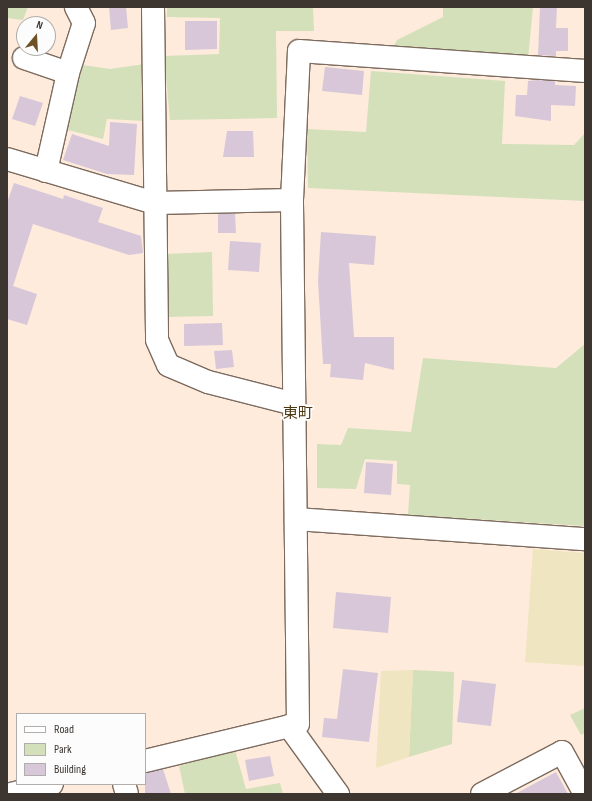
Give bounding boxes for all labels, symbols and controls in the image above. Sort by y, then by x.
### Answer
north arrow [16,16,56,56]
text: N [35,18,44,32]
district label: 東町 [283,405,313,423]
legend [16,713,146,785]
text: Road [54,722,74,737]
text: Park [54,742,72,757]
text: Building [54,762,86,777]

